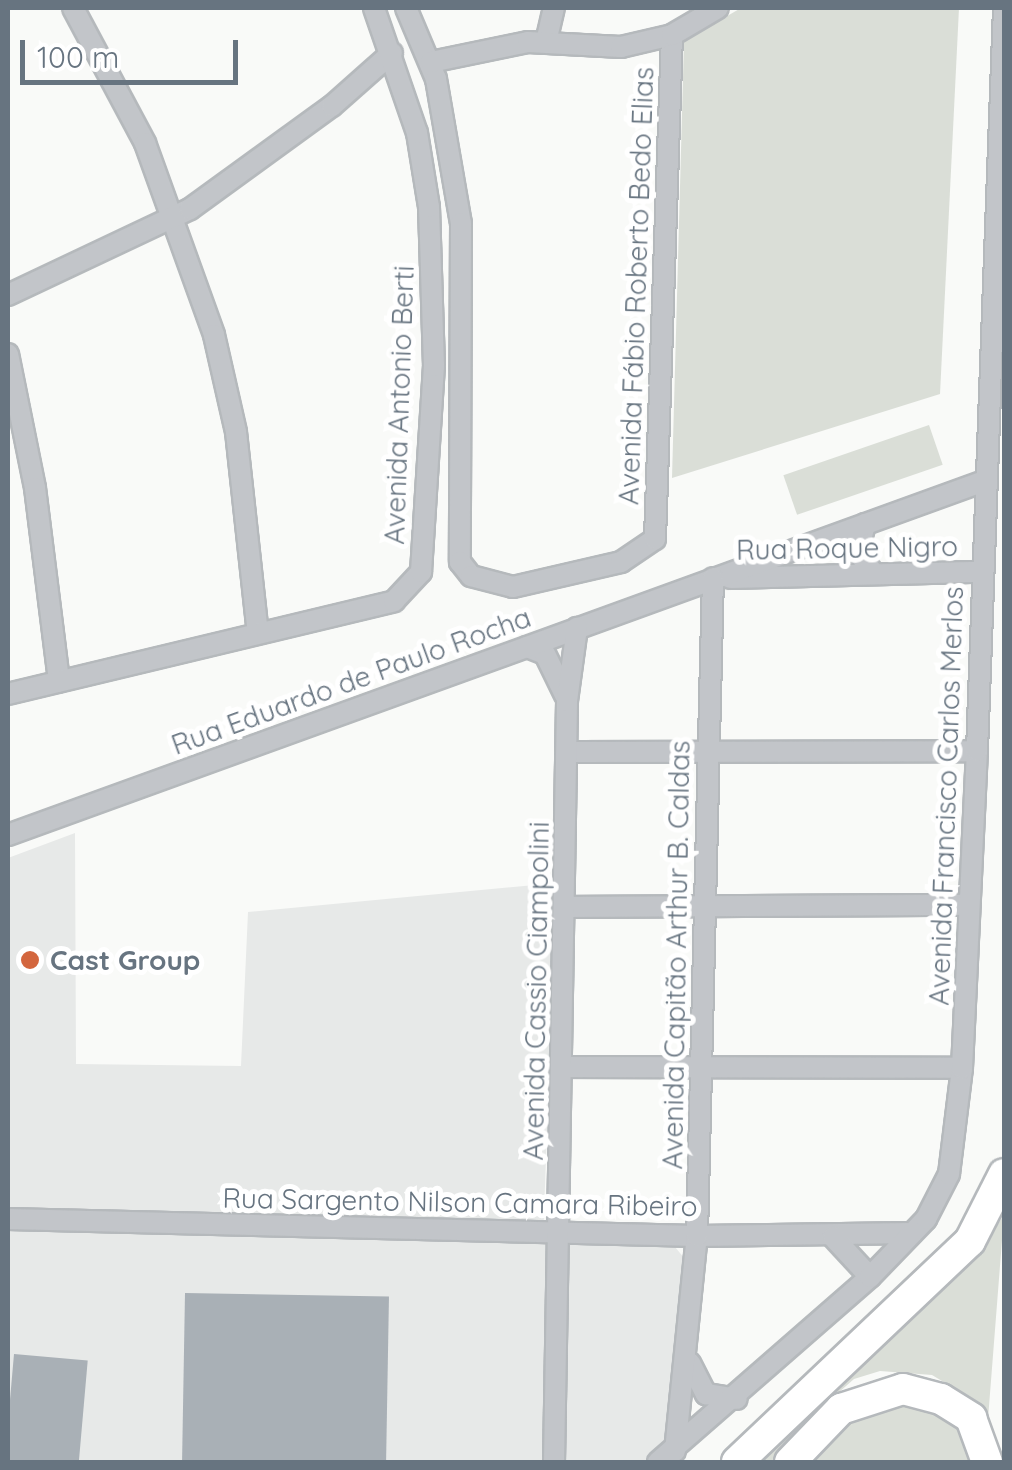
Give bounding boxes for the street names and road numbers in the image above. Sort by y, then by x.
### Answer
street label: Avenida Fábio Roberto Bedo Elias [612,66,660,506]
street label: Avenida Antonio Berti [377,265,421,545]
street label: Rua Roque Nigro [736,529,958,567]
street label: Avenida Francisco Carlos Merlos [922,586,970,1006]
street label: Rua Eduardo de Paulo Rocha [167,600,535,762]
street label: Avenida Capitão Arthur B. Caldas [655,740,697,1170]
street label: Avenida Cassio Ciampolini [516,821,556,1161]
street label: Rua Sargento Nilson Camara Ribeiro [222,1181,698,1223]

